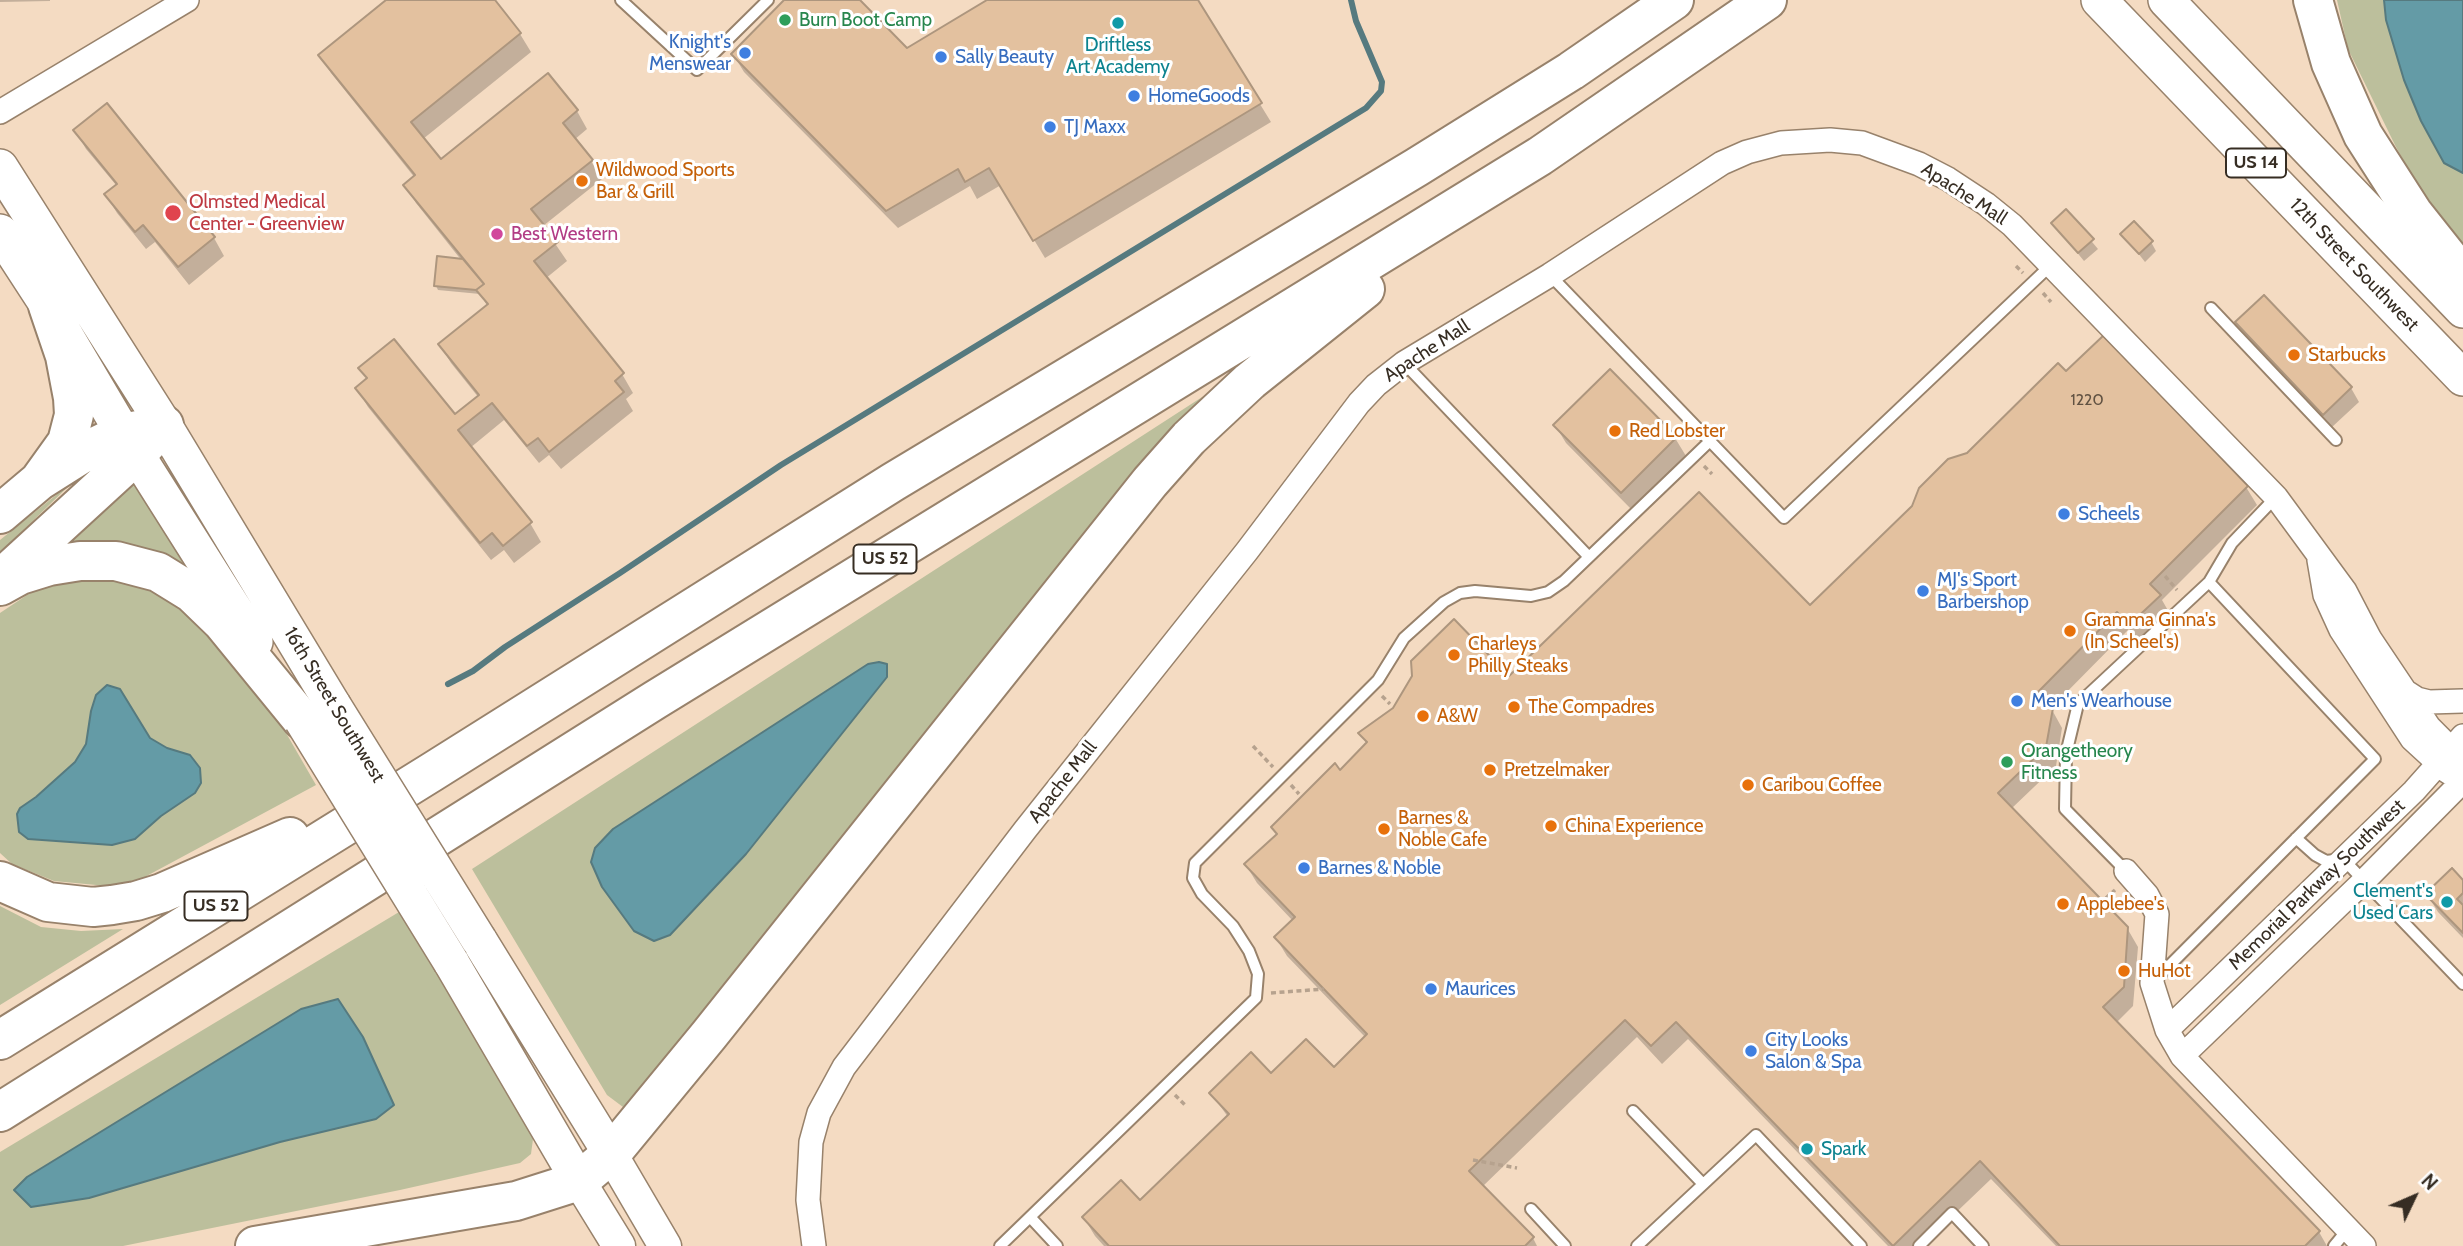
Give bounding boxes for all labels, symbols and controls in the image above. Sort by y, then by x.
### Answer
place label: Burn Boot Camp [799,9,932,31]
marker: Burn Boot Camp [777,12,793,28]
marker: Driftless Art Academy [1110,15,1126,31]
place label: Knight's Menswear [649,31,731,75]
place label: Driftless Art Academy [1066,34,1170,78]
marker: Knight's Menswear [737,45,753,61]
place label: Sally Beauty [955,46,1054,68]
marker: Sally Beauty [933,49,949,65]
place label: HomeGoods [1148,85,1250,107]
marker: HomeGoods [1126,88,1142,104]
place label: TJ Maxx [1064,116,1126,138]
marker: TJ Maxx [1042,119,1058,135]
road number: US 14 [2226,148,2286,178]
street label: Apache Mall [1917,158,2011,230]
place label: Wildwood Sports Bar & Grill [596,159,735,203]
marker: Wildwood Sports Bar & Grill [574,173,590,189]
place label: Olmsted Medical Center - Greenview [189,191,344,235]
street label: 12th Street Southwest [2285,194,2423,336]
marker: Olmsted Medical Center - Greenview [163,203,183,223]
place label: Best Western [511,223,618,245]
marker: Best Western [489,226,505,242]
street label: Apache Mall [1380,315,1474,387]
place label: Starbucks [2308,344,2386,366]
marker: Starbucks [2286,347,2302,363]
house number: 1220 [2070,390,2104,410]
place label: Red Lobster [1629,420,1725,442]
marker: Red Lobster [1607,423,1623,439]
place label: Scheels [2078,503,2140,525]
marker: Scheels [2056,506,2072,522]
road number: US 52 [854,544,917,574]
place label: MJ's Sport Barbershop [1937,569,2029,613]
marker: MJ's Sport Barbershop [1915,583,1931,599]
place label: Gramma Ginna's (In Scheel's) [2084,609,2216,653]
street label: 16th Street Southwest [279,623,389,787]
marker: Gramma Ginna's (In Scheel's) [2062,623,2078,639]
place label: Charleys Philly Steaks [1468,633,1568,677]
marker: Charleys Philly Steaks [1446,647,1462,663]
place label: Men's Wearhouse [2031,690,2172,712]
marker: Men's Wearhouse [2009,693,2025,709]
place label: The Compadres [1528,696,1654,718]
marker: The Compadres [1506,699,1522,715]
place label: A&W [1437,705,1478,727]
marker: A&W [1415,708,1431,724]
street label: Apache Mall [1024,736,1102,828]
place label: Orangetheory Fitness [2021,740,2133,784]
marker: Orangetheory Fitness [1999,754,2015,770]
place label: Pretzelmaker [1504,759,1609,781]
marker: Pretzelmaker [1482,762,1498,778]
place label: Caribou Coffee [1762,774,1882,796]
marker: Caribou Coffee [1740,777,1756,793]
street label: Memorial Parkway Southwest [2224,795,2410,975]
place label: Barnes & Noble Cafe [1398,807,1487,851]
place label: China Experience [1565,815,1703,837]
marker: China Experience [1543,818,1559,834]
marker: Barnes & Noble Cafe [1376,821,1392,837]
place label: Barnes & Noble [1318,857,1441,879]
marker: Barnes & Noble [1296,860,1312,876]
place label: Clement's Used Cars [2352,880,2433,924]
road number: US 52 [184,891,248,920]
place label: Applebee's [2077,893,2165,915]
marker: Clement's Used Cars [2439,894,2455,910]
marker: Applebee's [2055,896,2071,912]
place label: HuHot [2138,960,2191,982]
marker: HuHot [2116,963,2132,979]
place label: Maurices [1445,978,1516,1000]
marker: Maurices [1423,981,1439,997]
place label: City Looks Salon & Spa [1765,1029,1862,1073]
marker: City Looks Salon & Spa [1743,1043,1759,1059]
place label: Spark [1821,1138,1866,1160]
marker: Spark [1799,1141,1815,1157]
north arrow [2379,1162,2449,1232]
text: N [2417,1169,2442,1195]

